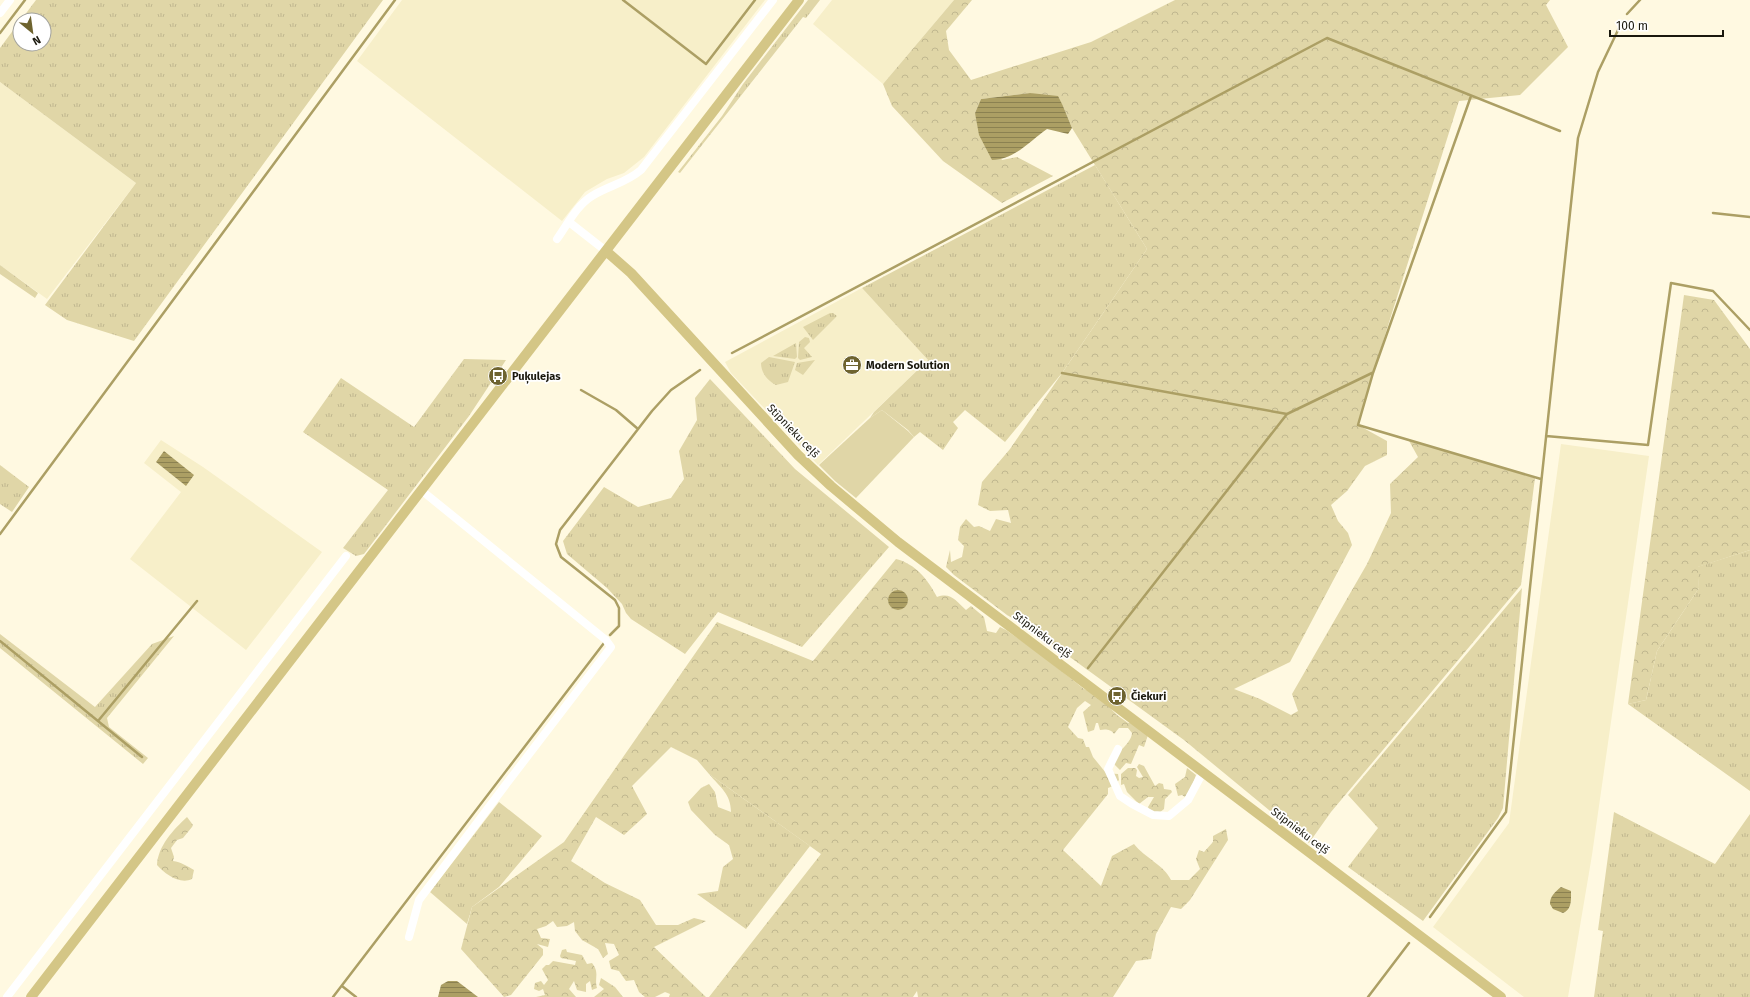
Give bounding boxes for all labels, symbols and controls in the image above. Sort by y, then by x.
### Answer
north arrow [12,12,52,52]
scale bar [1610,12,1723,38]
text: 100 m [1616,19,1648,33]
text: N [30,33,43,48]
office icon: Modern Solution [841,354,863,376]
place label: Modern Solution [866,359,950,372]
bus stop icon: Puķulejas [487,365,509,387]
place label: Puķulejas [512,370,561,384]
street label: Stīpnieku ceļš [764,402,822,460]
street label: Stīpnieku ceļš [1010,609,1074,661]
bus stop icon: Čiekuri [1106,685,1128,707]
place label: Čiekuri [1131,689,1166,703]
street label: Stīpnieku ceļš [1268,805,1332,857]

